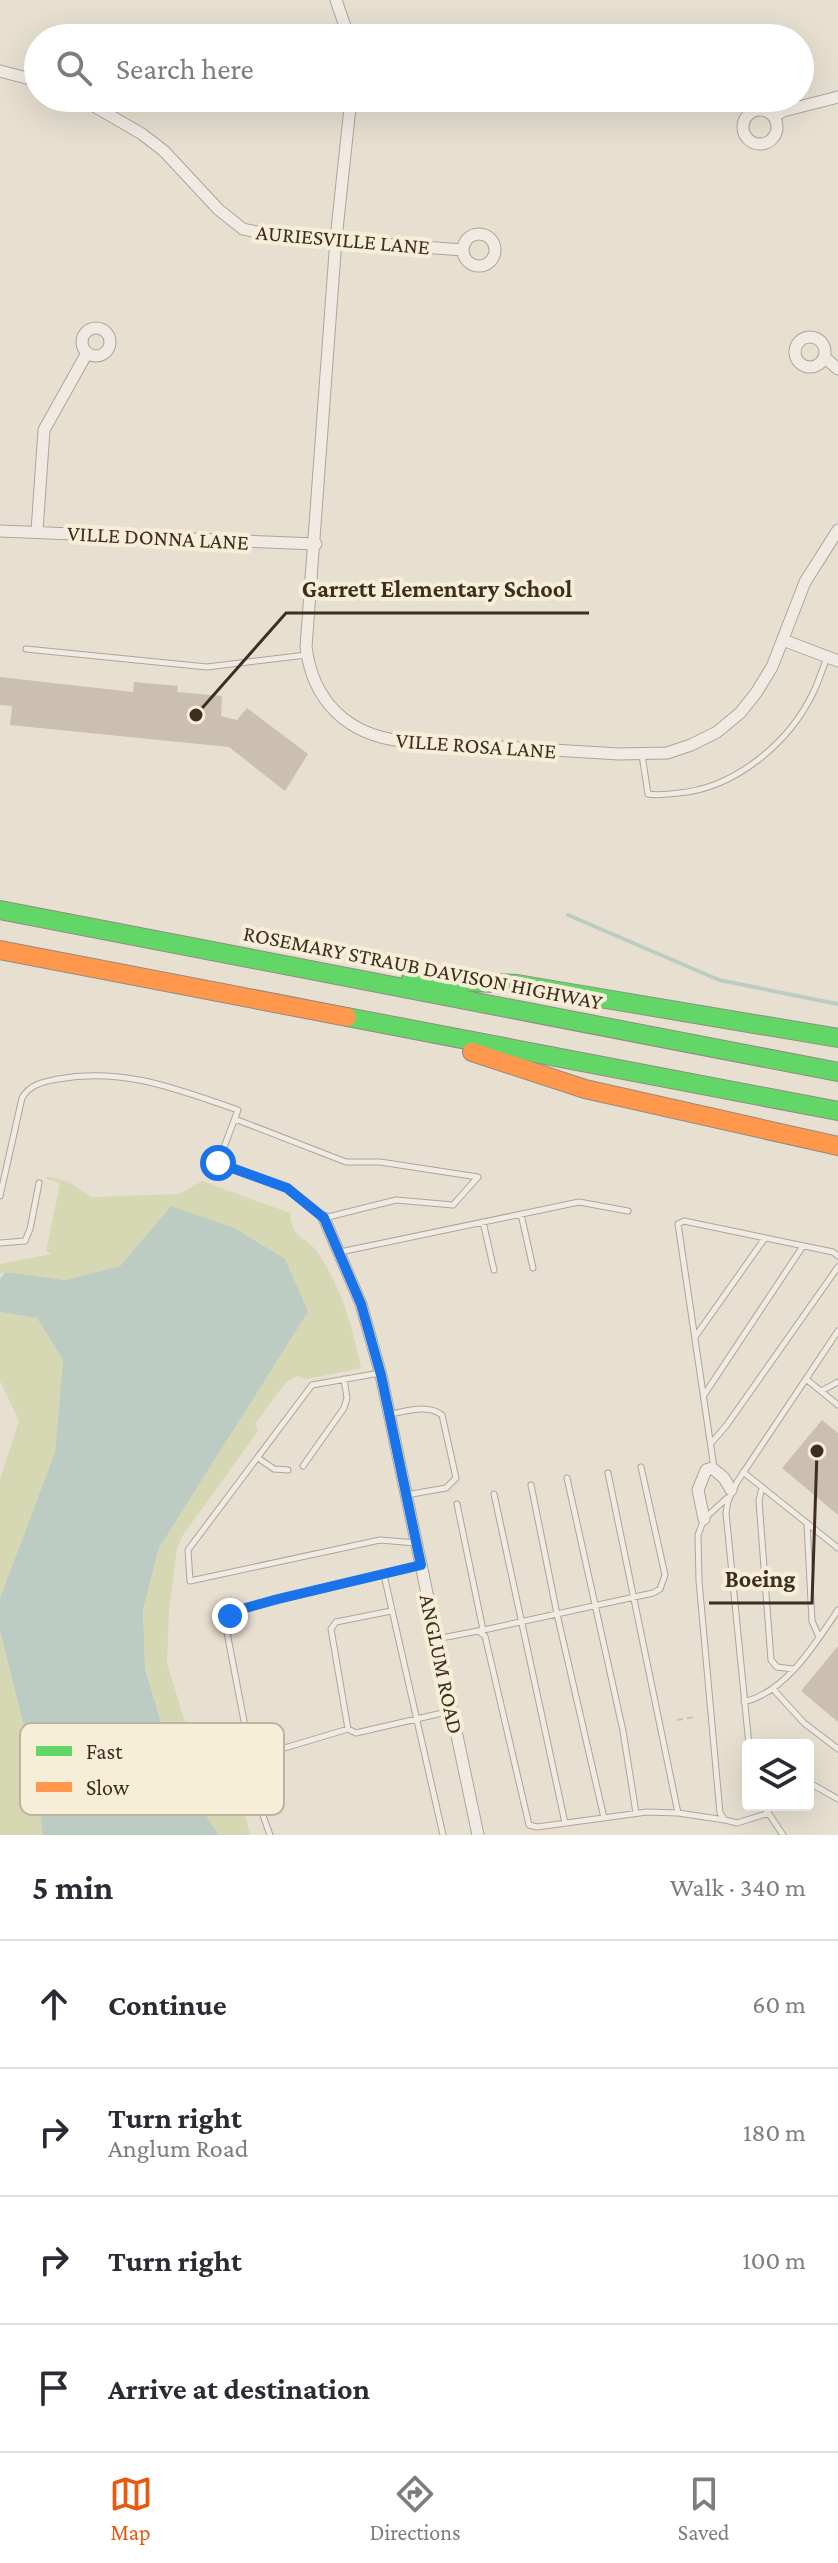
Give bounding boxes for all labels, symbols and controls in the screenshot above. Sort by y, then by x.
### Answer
search box [24,24,814,112]
icon: search [52,46,96,90]
text: Search here [116,52,254,85]
street label: AURIESVILLE LANE [255,219,431,260]
street label: VILLE DONNA LANE [66,520,250,555]
callout: Garrett Elementary School [286,565,589,613]
text: Garrett Elementary School [302,575,572,602]
street label: VILLE ROSA LANE [395,727,557,764]
street label: ROSEMARY STRAUB DAVISON HIGHWAY [241,920,605,1015]
route start [200,1145,236,1181]
callout: Boeing [709,1555,812,1603]
text: Boeing [725,1565,795,1592]
street label: ANGLUM ROAD [414,1592,469,1736]
route end [212,1598,248,1634]
legend [20,1723,284,1815]
text: Fast [86,1739,123,1764]
map controls [742,1739,814,1811]
button: layers [742,1739,814,1811]
text: Slow [86,1775,130,1800]
text: 5 min [32,1869,113,1906]
text: Walk · 340 m [670,1873,806,1902]
icon: ahead [32,1982,76,2026]
text: Continue [108,1988,227,2021]
text: 60 m [752,1990,806,2019]
text: Turn right [108,2101,242,2134]
icon: right [32,2110,76,2154]
text: 180 m [743,2118,806,2147]
text: Anglum Road [108,2134,248,2163]
icon: right [32,2238,76,2282]
text: Turn right [108,2244,242,2277]
text: 100 m [742,2246,806,2275]
icon: arrive [32,2366,76,2410]
text: Arrive at destination [108,2372,370,2405]
tab: Map [109,2472,153,2545]
tab: Directions [370,2472,461,2545]
tab: Saved [678,2472,729,2545]

